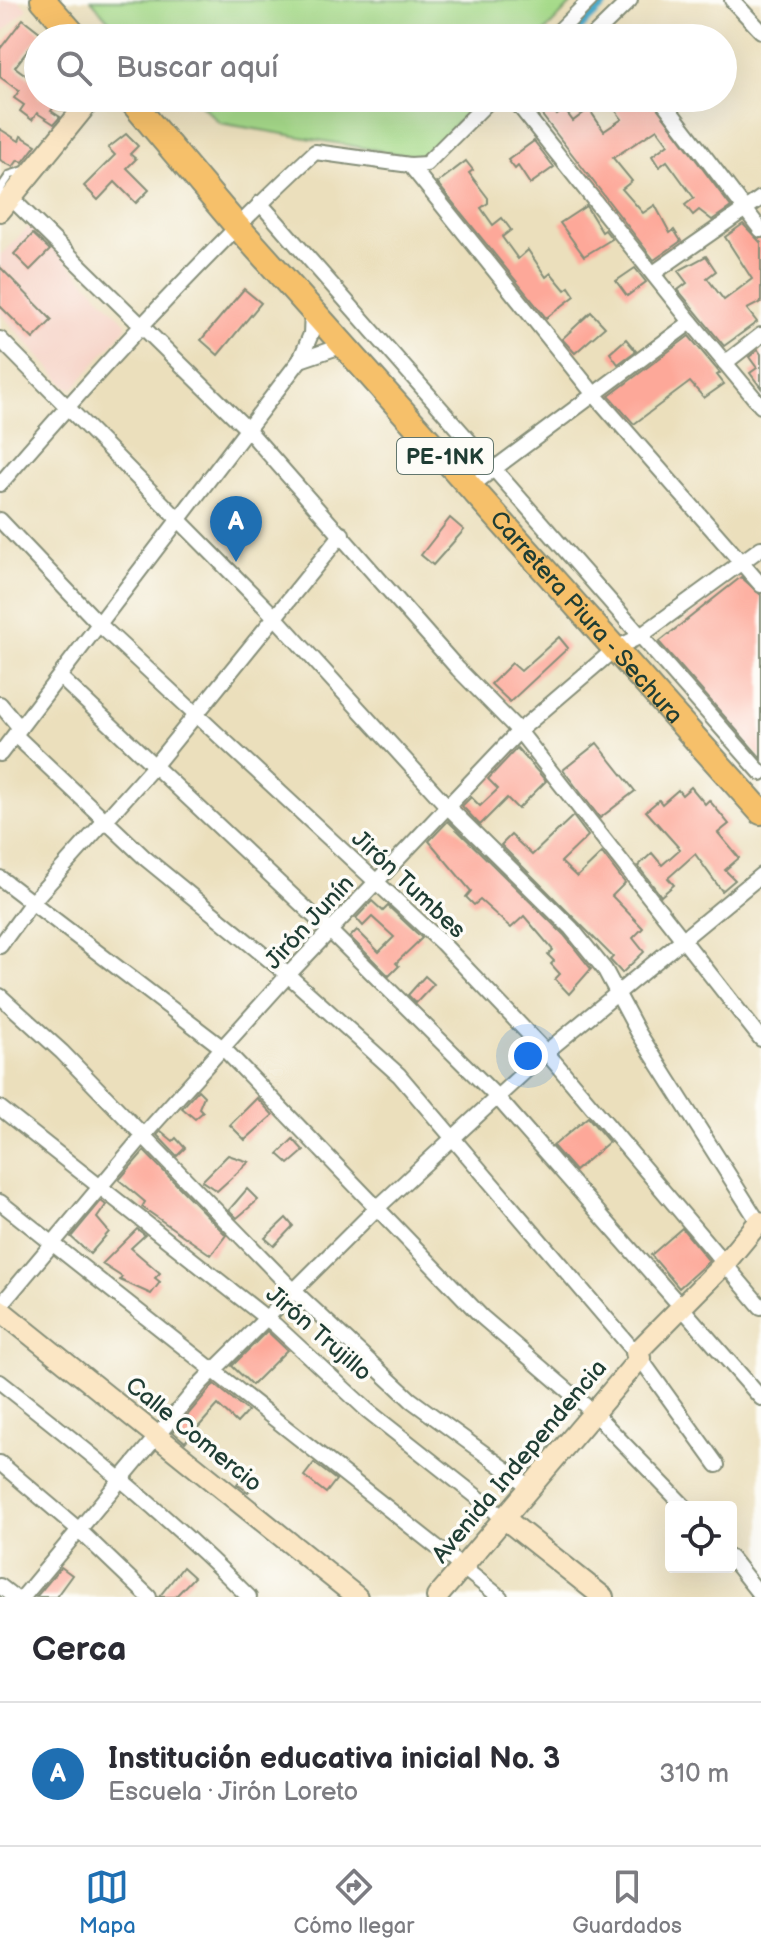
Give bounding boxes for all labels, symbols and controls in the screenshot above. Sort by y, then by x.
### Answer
search box [24,24,737,112]
icon: search [52,46,96,90]
text: Buscar aquí [116,50,278,86]
road number: PE-1NK [397,438,493,474]
pin: A [210,496,262,562]
street label: Carretera Piura - Sechura [483,505,689,730]
street label: Jirón Tumbes [346,824,472,945]
street label: Jirón Junín [259,869,360,975]
your location [508,1036,548,1076]
street label: Jirón Trujillo [260,1280,377,1387]
street label: Avenida Independencia [426,1354,613,1569]
street label: Calle Comercio [120,1371,268,1498]
map controls [665,1501,737,1573]
button: locate [665,1501,737,1573]
text: Cerca [32,1629,127,1670]
text: Institución educativa inicial No. 3 [108,1741,560,1777]
text: A [50,1759,66,1790]
text: 310 m [659,1759,729,1790]
text: Escuela · Jirón Loreto [108,1777,358,1808]
tab: Mapa [79,1865,136,1940]
tab: Cómo llegar [294,1865,414,1940]
tab: Guardados [572,1865,682,1940]

